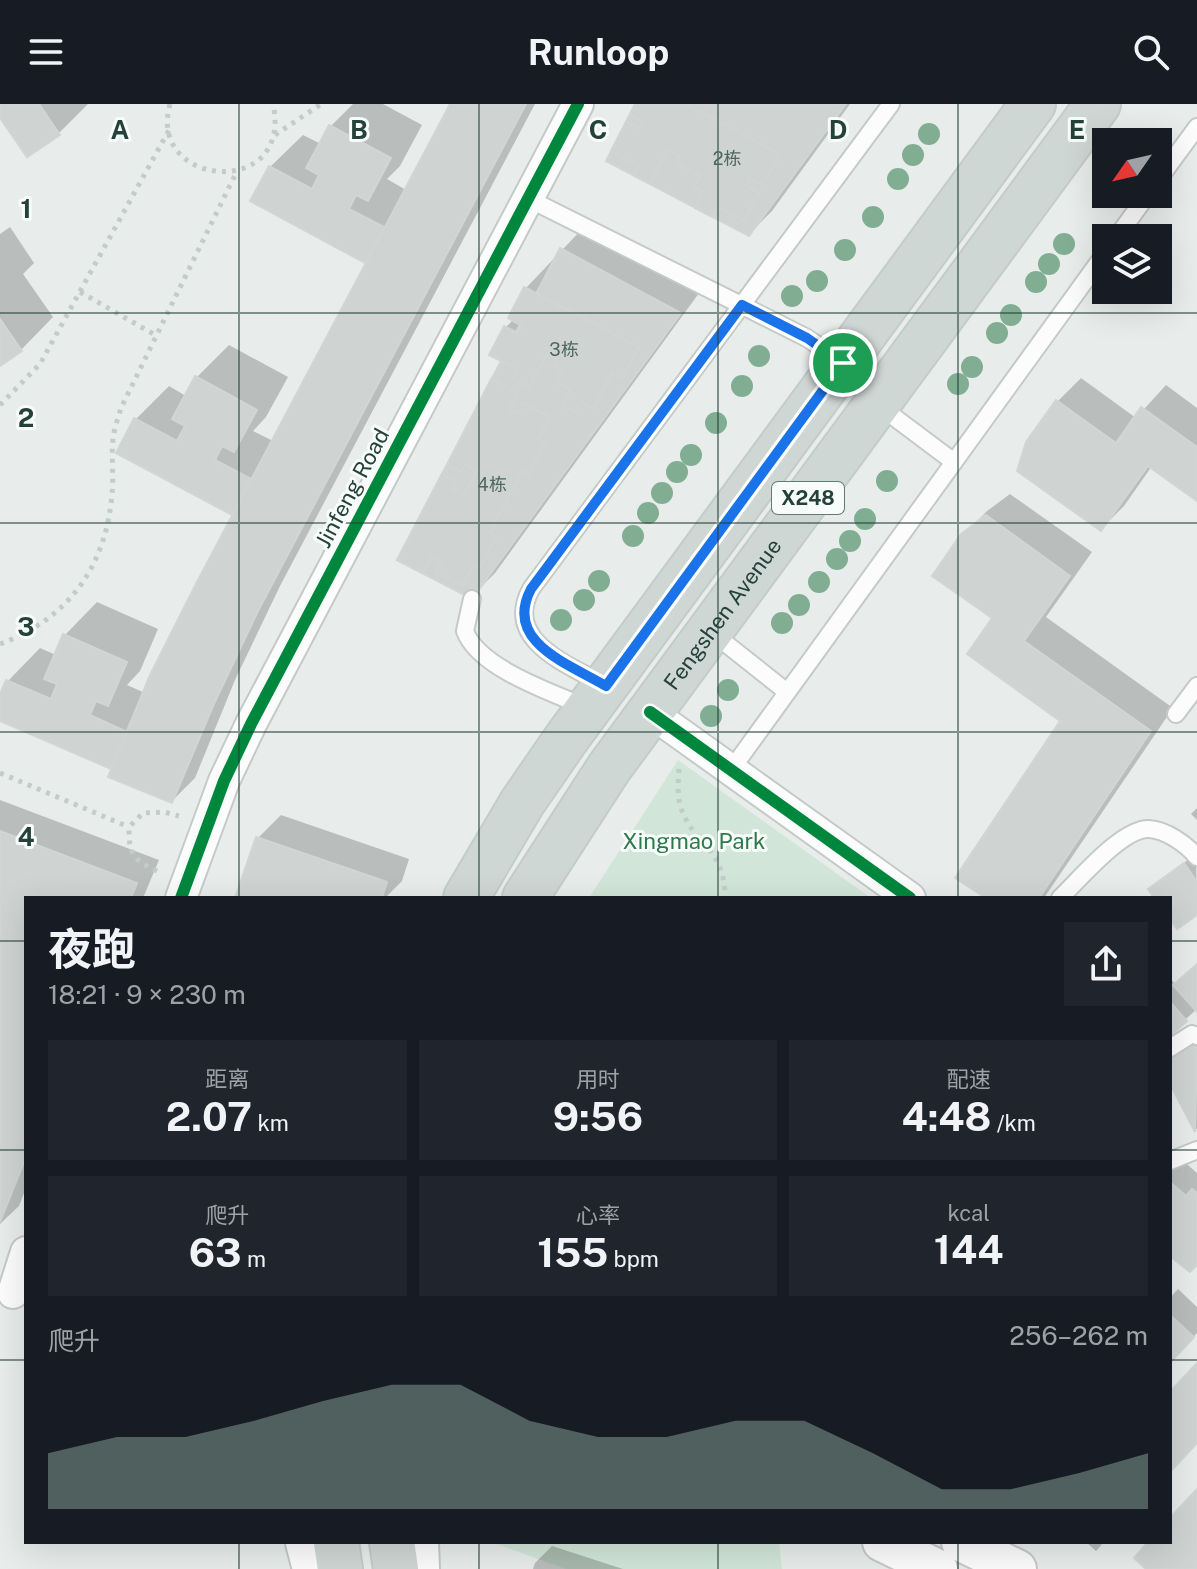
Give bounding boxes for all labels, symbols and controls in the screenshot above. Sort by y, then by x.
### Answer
icon: menu [24,30,68,74]
icon: search [1129,30,1173,74]
text: Runloop [528,31,669,73]
text: A [111,114,130,145]
text: B [350,114,368,145]
text: C [589,114,607,145]
text: D [829,114,847,145]
text: E [1069,114,1085,145]
north arrow [1092,128,1172,208]
map controls [1092,128,1172,304]
house number: 2栋 [713,148,741,169]
text: 1 [20,193,32,224]
button: layers [1092,224,1172,304]
pin [809,329,877,397]
house number: 3栋 [549,339,579,360]
icon: arrive [821,341,865,385]
text: 2 [18,402,34,433]
street label: Jinfeng Road [310,424,394,552]
house number: 4栋 [477,474,507,495]
road number: X248 [772,482,844,514]
street label: Fengshen Avenue [658,533,787,695]
text: 3 [17,611,35,642]
text: 4 [17,821,35,852]
park label: Xingmao Park [623,828,765,854]
button: share [1064,922,1148,1006]
text: 夜跑 [48,923,136,975]
text: 18:21 · 9 × 230 m [48,979,246,1010]
text: 距离 [205,1066,249,1092]
text: 用时 [576,1066,620,1092]
text: 配速 [947,1066,991,1092]
text: 2.07 [166,1093,252,1140]
text: 9:56 [553,1093,643,1140]
text: 4:48 [901,1093,991,1140]
text: km [252,1110,289,1136]
text: /km [991,1110,1036,1136]
text: kcal [947,1200,990,1226]
text: 爬升 [205,1202,249,1228]
text: 心率 [576,1202,620,1228]
text: 144 [934,1226,1003,1273]
text: 63 [189,1229,242,1276]
text: 155 [537,1229,608,1276]
text: m [242,1246,266,1272]
text: bpm [608,1246,659,1272]
text: 256–262 m [1009,1320,1148,1351]
text: 爬升 [48,1325,100,1356]

